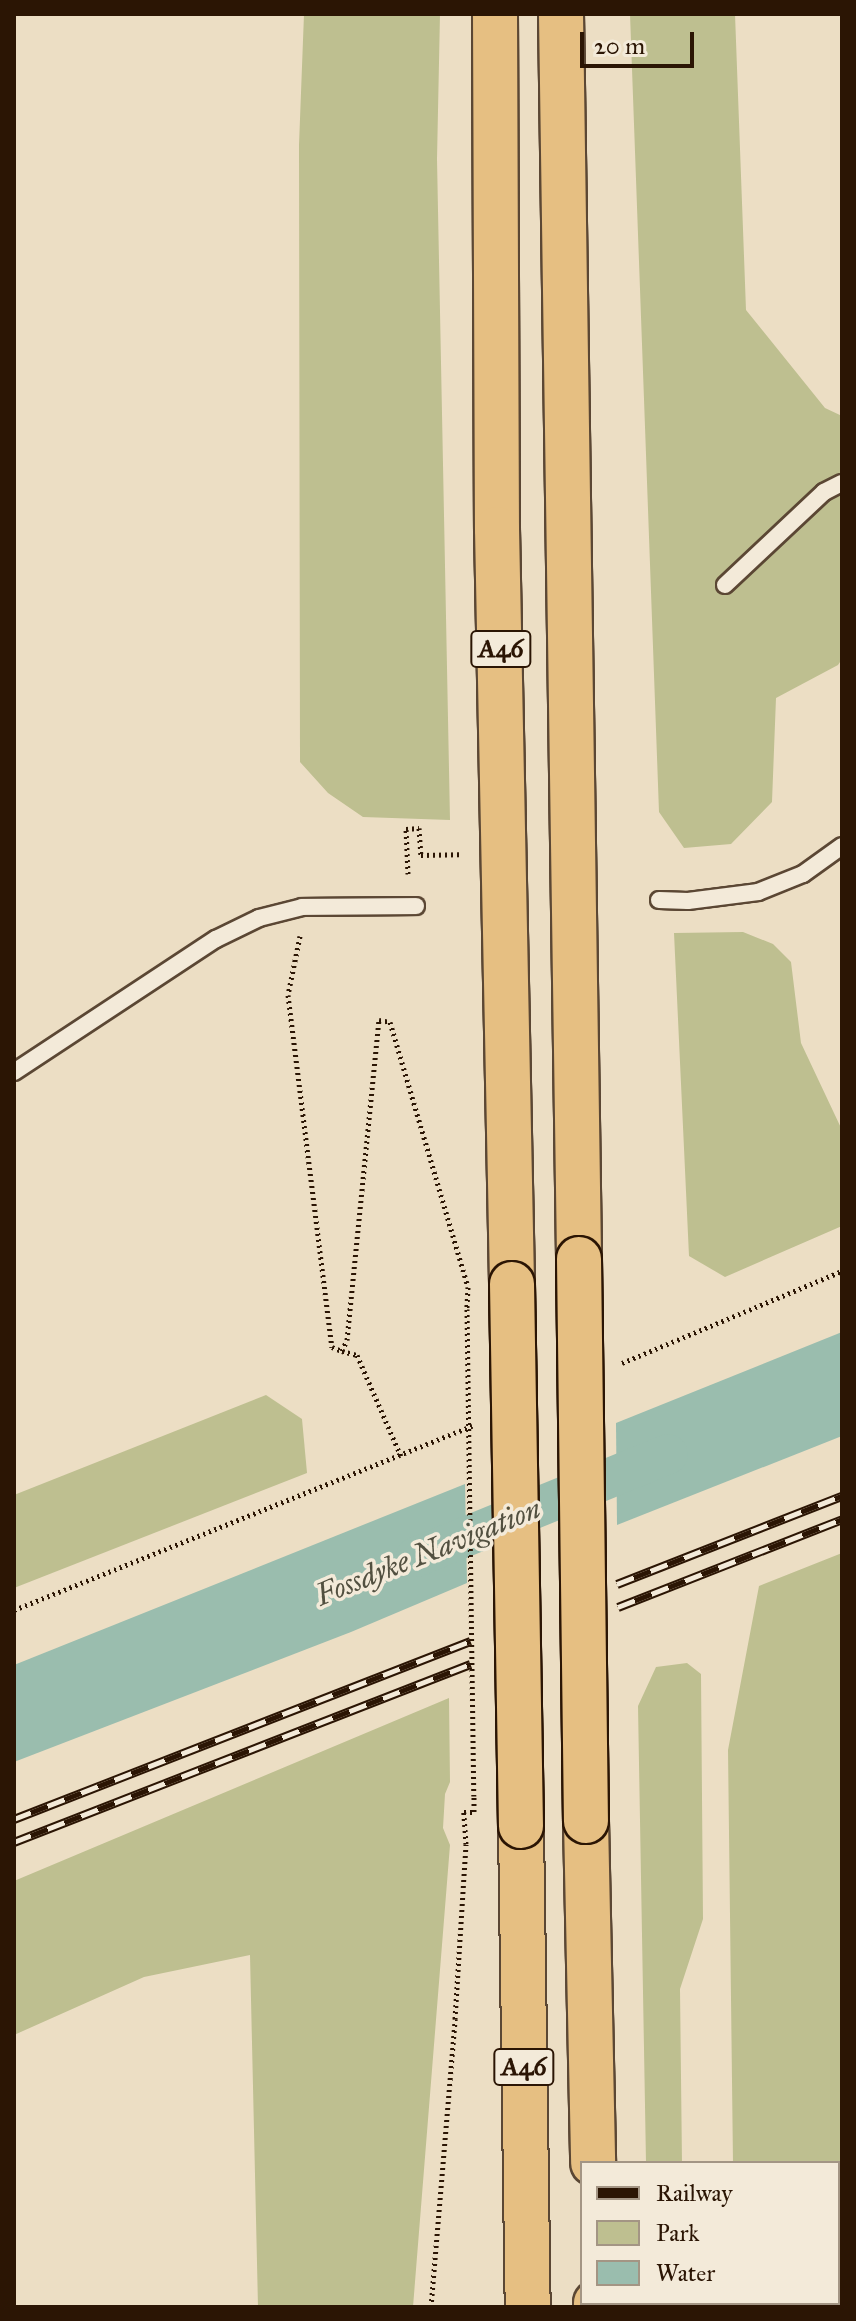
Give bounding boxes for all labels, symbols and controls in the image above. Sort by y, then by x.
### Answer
scale bar [584,16,698,66]
text: 20 m [594,31,645,61]
road number: A46 [469,627,533,671]
water label: Fossdyke Navigation [310,1490,546,1614]
road number: A46 [492,2045,556,2089]
legend [580,2161,840,2305]
text: Railway [656,2178,733,2208]
text: Park [656,2218,699,2248]
text: Water [656,2258,715,2288]

